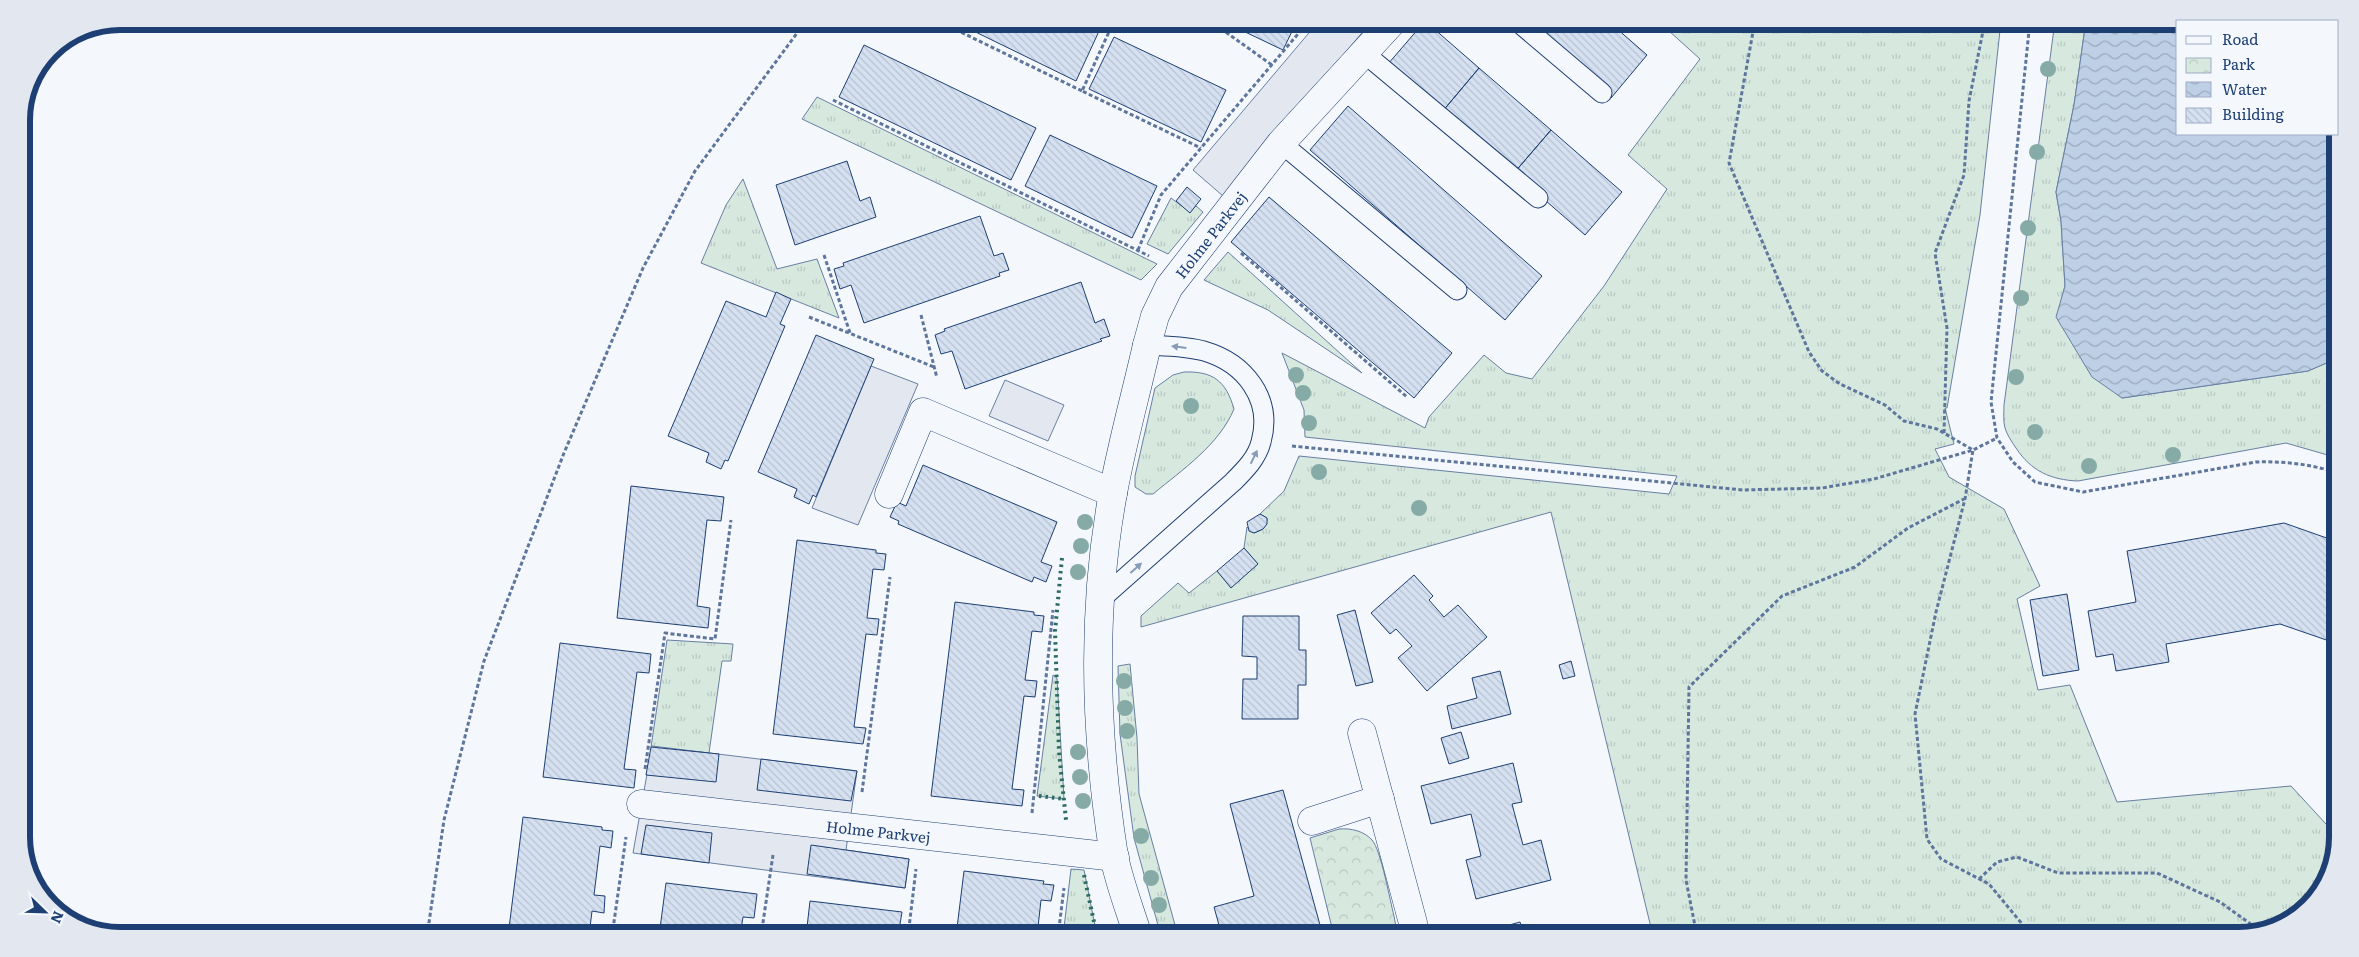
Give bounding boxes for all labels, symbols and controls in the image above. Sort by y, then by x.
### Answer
legend [2176,20,2339,135]
text: Road [2222,27,2258,50]
text: Park [2222,52,2256,75]
text: Water [2222,77,2267,100]
text: Building [2222,102,2284,125]
street label: Holme Parkvej [1169,186,1251,283]
one-way arrow [1171,343,1187,351]
one-way arrow [1250,450,1258,464]
one-way arrow [1130,562,1142,574]
street label: Holme Parkvej [825,813,932,848]
north arrow [20,887,70,937]
text: N [46,908,69,927]

